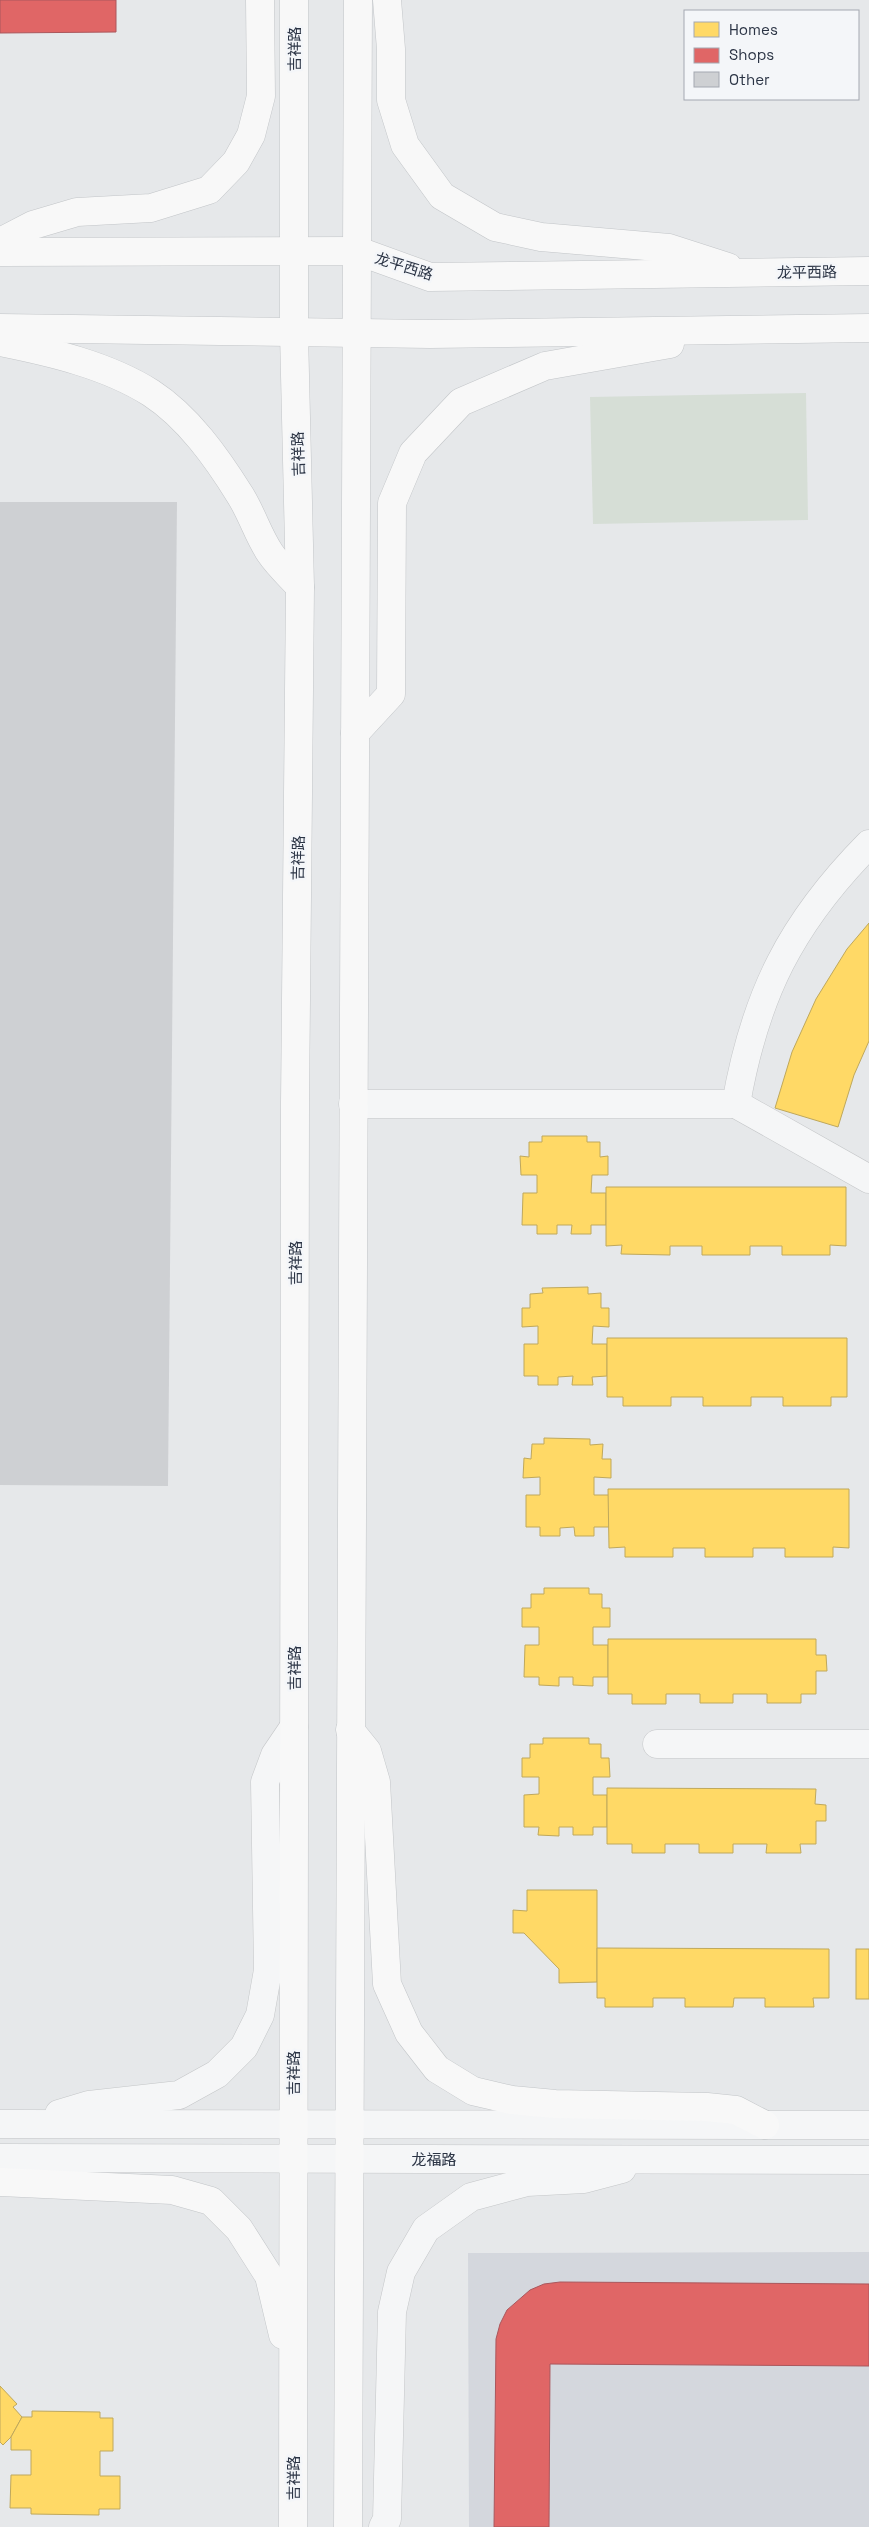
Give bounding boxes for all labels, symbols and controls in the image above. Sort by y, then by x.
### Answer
legend [684,10,859,100]
text: Homes [729,20,778,39]
street label: 吉祥路 [285,26,304,72]
text: Shops [729,45,774,64]
text: Other [729,70,770,89]
street label: 龙平西路 [373,248,435,284]
street label: 龙平西路 [777,262,837,282]
street label: 吉祥路 [288,431,308,477]
street label: 吉祥路 [288,835,308,881]
street label: 吉祥路 [286,1240,305,1286]
street label: 吉祥路 [285,1645,304,1691]
street label: 吉祥路 [284,2050,303,2096]
street label: 龙福路 [411,2150,457,2169]
street label: 吉祥路 [284,2455,303,2501]

